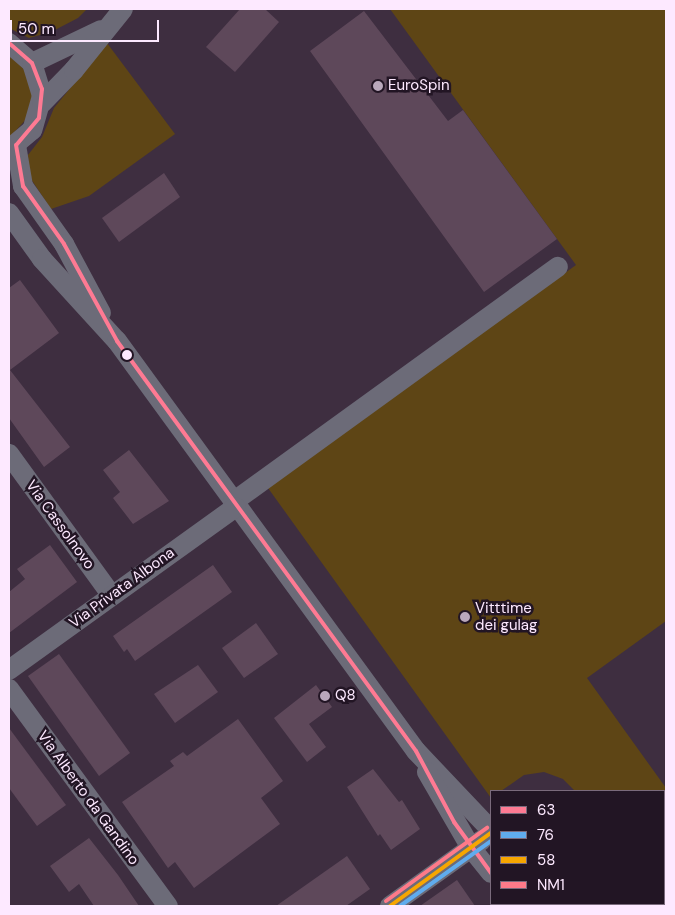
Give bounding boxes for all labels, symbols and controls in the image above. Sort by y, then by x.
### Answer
scale bar [12,10,161,42]
text: 50 m [18,19,55,39]
place label: EuroSpin [388,77,450,95]
marker: EuroSpin [372,80,384,92]
unlabelled marker [122,350,132,360]
street label: Via Cassolnovo [22,477,98,573]
street label: Via Privata Albona [66,544,178,632]
place label: Vitttime dei gulag [475,599,537,634]
marker: Vitttime dei gulag [459,611,471,623]
place label: Q8 [335,687,356,705]
marker: Q8 [319,690,331,702]
street label: Via Alberto da Gandino [33,727,143,869]
legend [490,790,665,905]
text: 63 [537,800,555,820]
text: 76 [537,825,554,845]
text: 58 [537,850,555,870]
text: NM1 [537,875,565,895]

